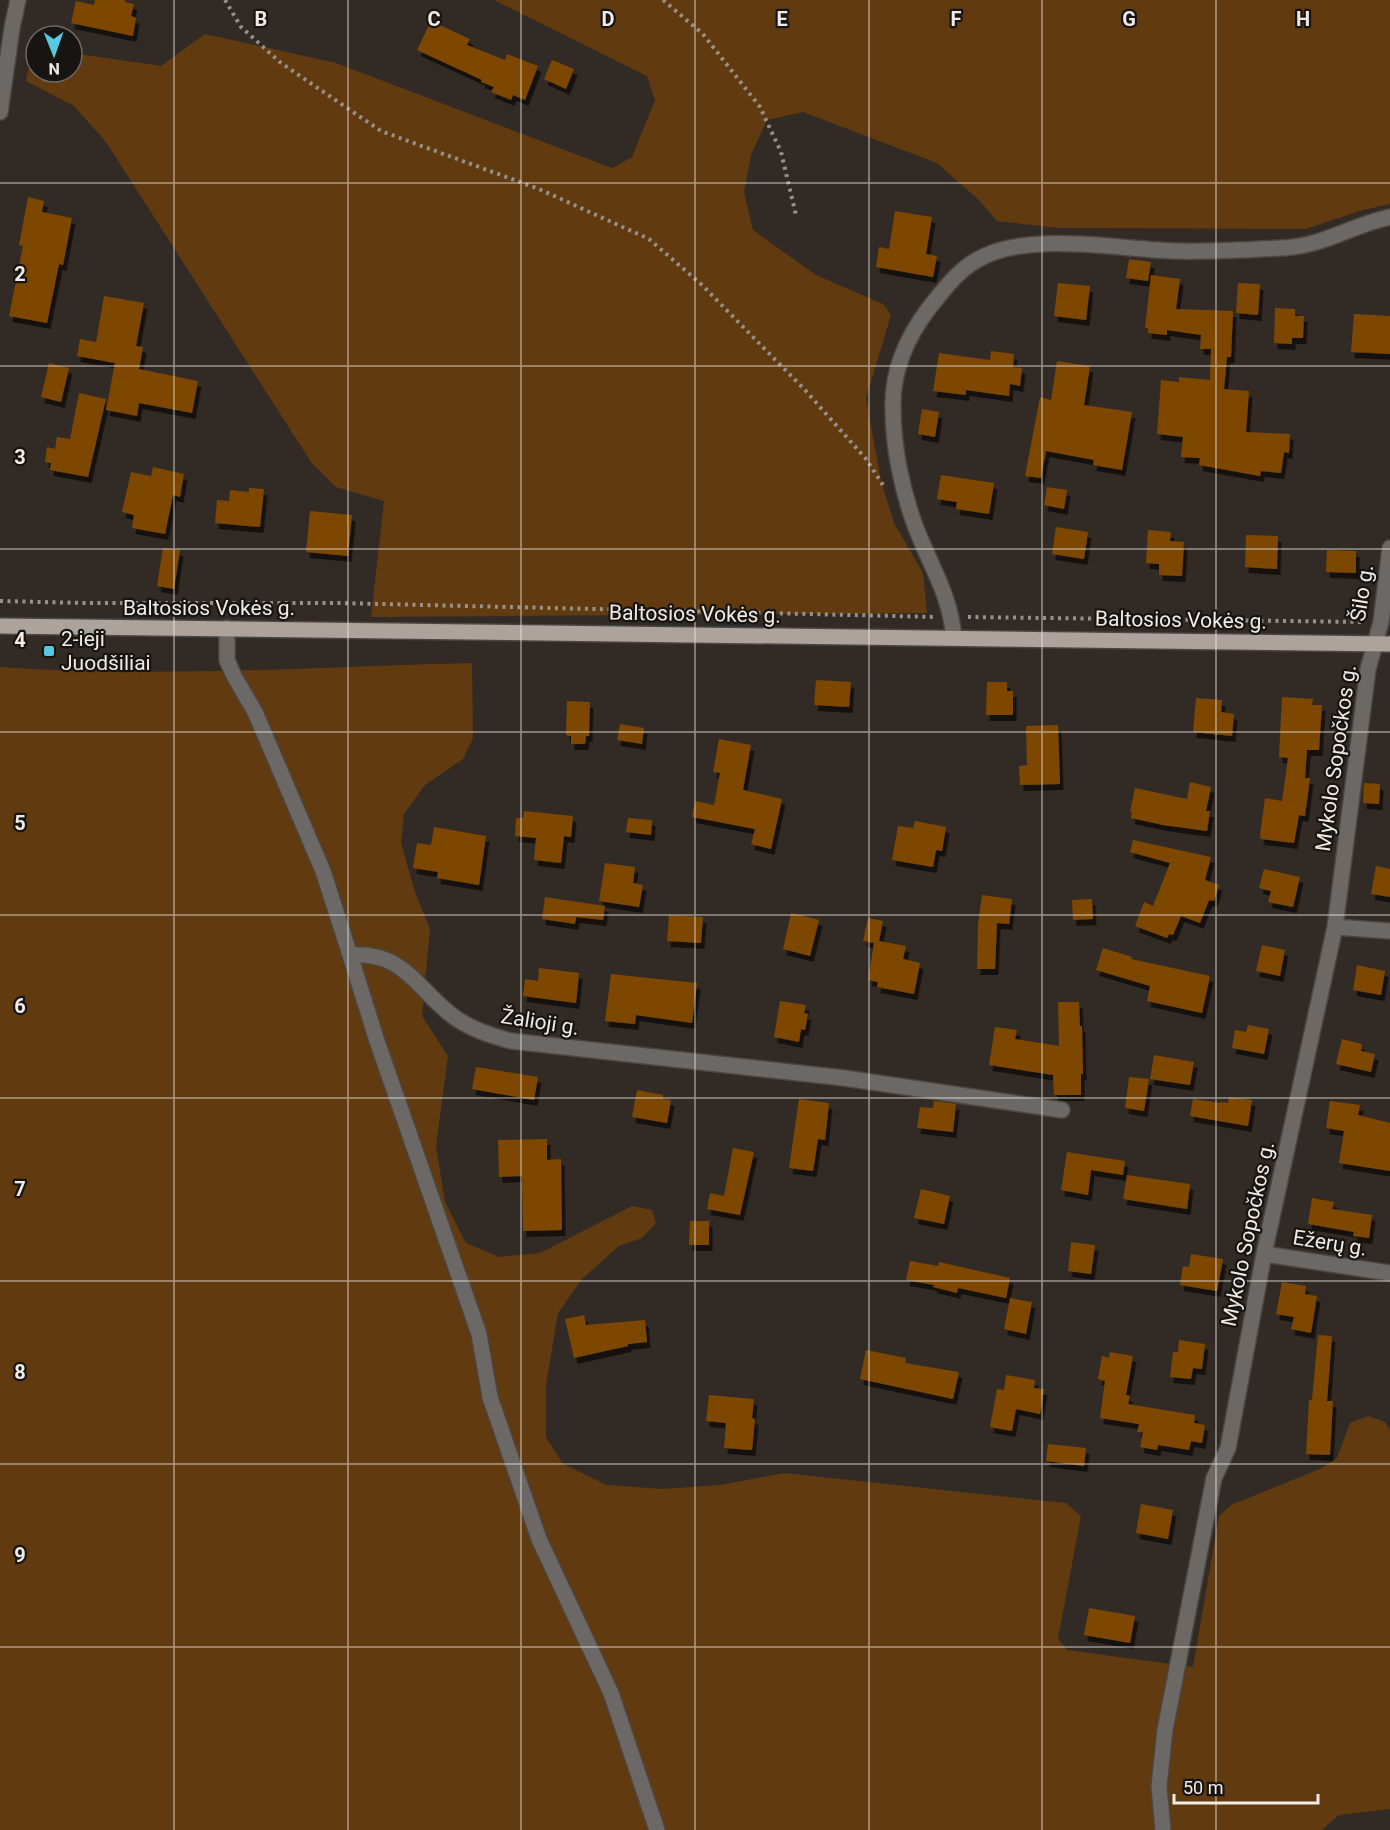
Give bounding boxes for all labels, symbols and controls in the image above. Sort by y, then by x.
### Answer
text: B [255,7,267,31]
text: C [427,7,441,31]
text: D [602,7,615,31]
text: E [776,7,788,31]
text: F [951,7,962,31]
text: G [1122,7,1136,31]
text: H [1296,7,1310,31]
north arrow [24,24,84,84]
text: N [48,59,60,78]
text: 2 [14,262,26,286]
text: 3 [14,445,26,469]
street label: Šilo g. [1346,563,1378,623]
street label: Baltosios Vokės g. [123,596,295,620]
street label: Baltosios Vokės g. [609,601,781,627]
street label: Baltosios Vokės g. [1095,607,1267,633]
place label: 2-ieji Juodšiliai [61,627,151,675]
text: 4 [14,628,26,652]
marker: 2-ieji Juodšiliai [42,644,56,658]
street label: Mykolo Sopočkos g. [1311,663,1361,853]
text: 5 [14,811,26,835]
text: 6 [14,994,26,1018]
street label: Žalioji g. [499,1004,581,1040]
street label: Mykolo Sopočkos g. [1217,1139,1279,1329]
text: 7 [14,1177,26,1201]
street label: Ežerų g. [1291,1225,1369,1261]
text: 8 [14,1360,26,1384]
text: 9 [14,1543,26,1567]
scale bar [1174,1767,1318,1805]
text: 50 m [1183,1777,1223,1798]

